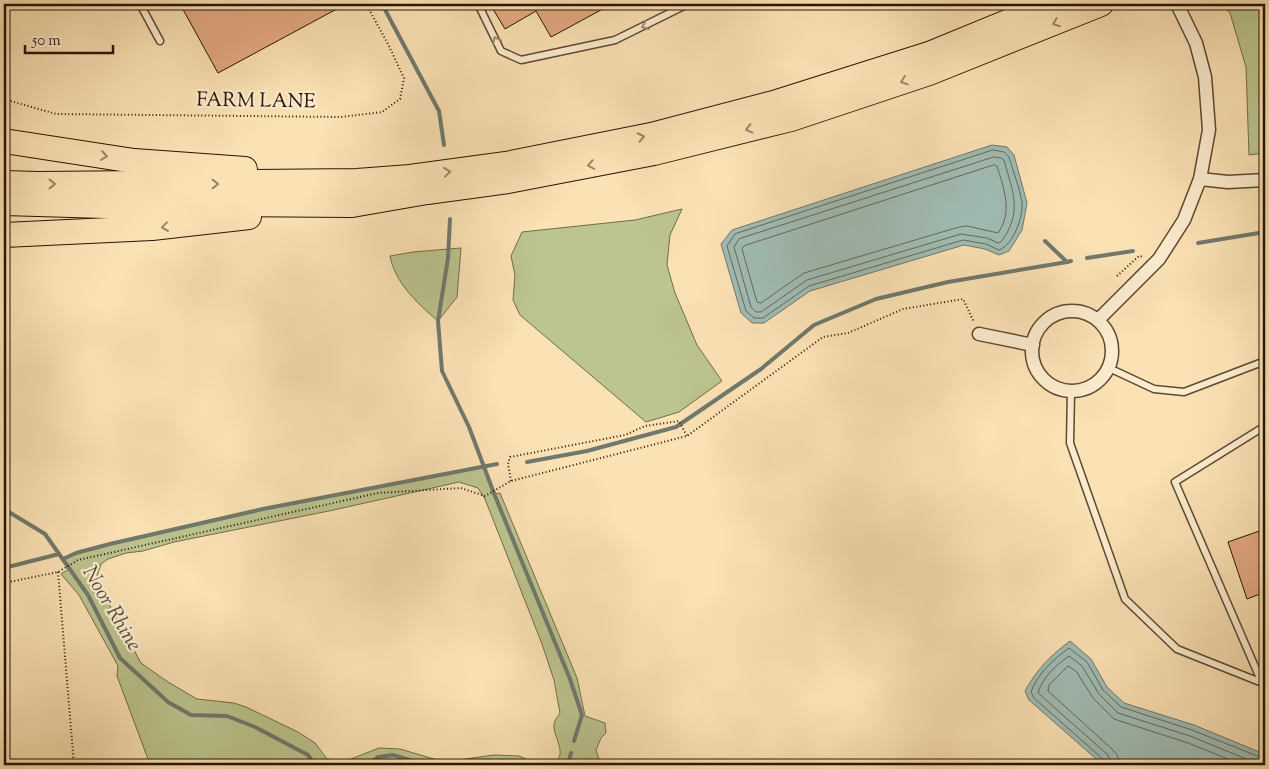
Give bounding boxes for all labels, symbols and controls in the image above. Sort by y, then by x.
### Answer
one-way arrow [1052,17,1061,27]
one-way arrow [641,20,650,30]
scale bar [25,22,112,54]
text: 50 m [31,31,61,52]
one-way arrow [492,36,502,45]
one-way arrow [900,75,909,85]
street label: FARM LANE [196,86,316,118]
one-way arrow [745,123,754,134]
one-way arrow [637,132,646,143]
one-way arrow [100,151,108,161]
one-way arrow [586,159,595,170]
one-way arrow [443,167,451,178]
one-way arrow [49,179,57,189]
one-way arrow [212,179,219,189]
one-way arrow [161,221,169,232]
water label: Noor Rhine [74,561,148,657]

